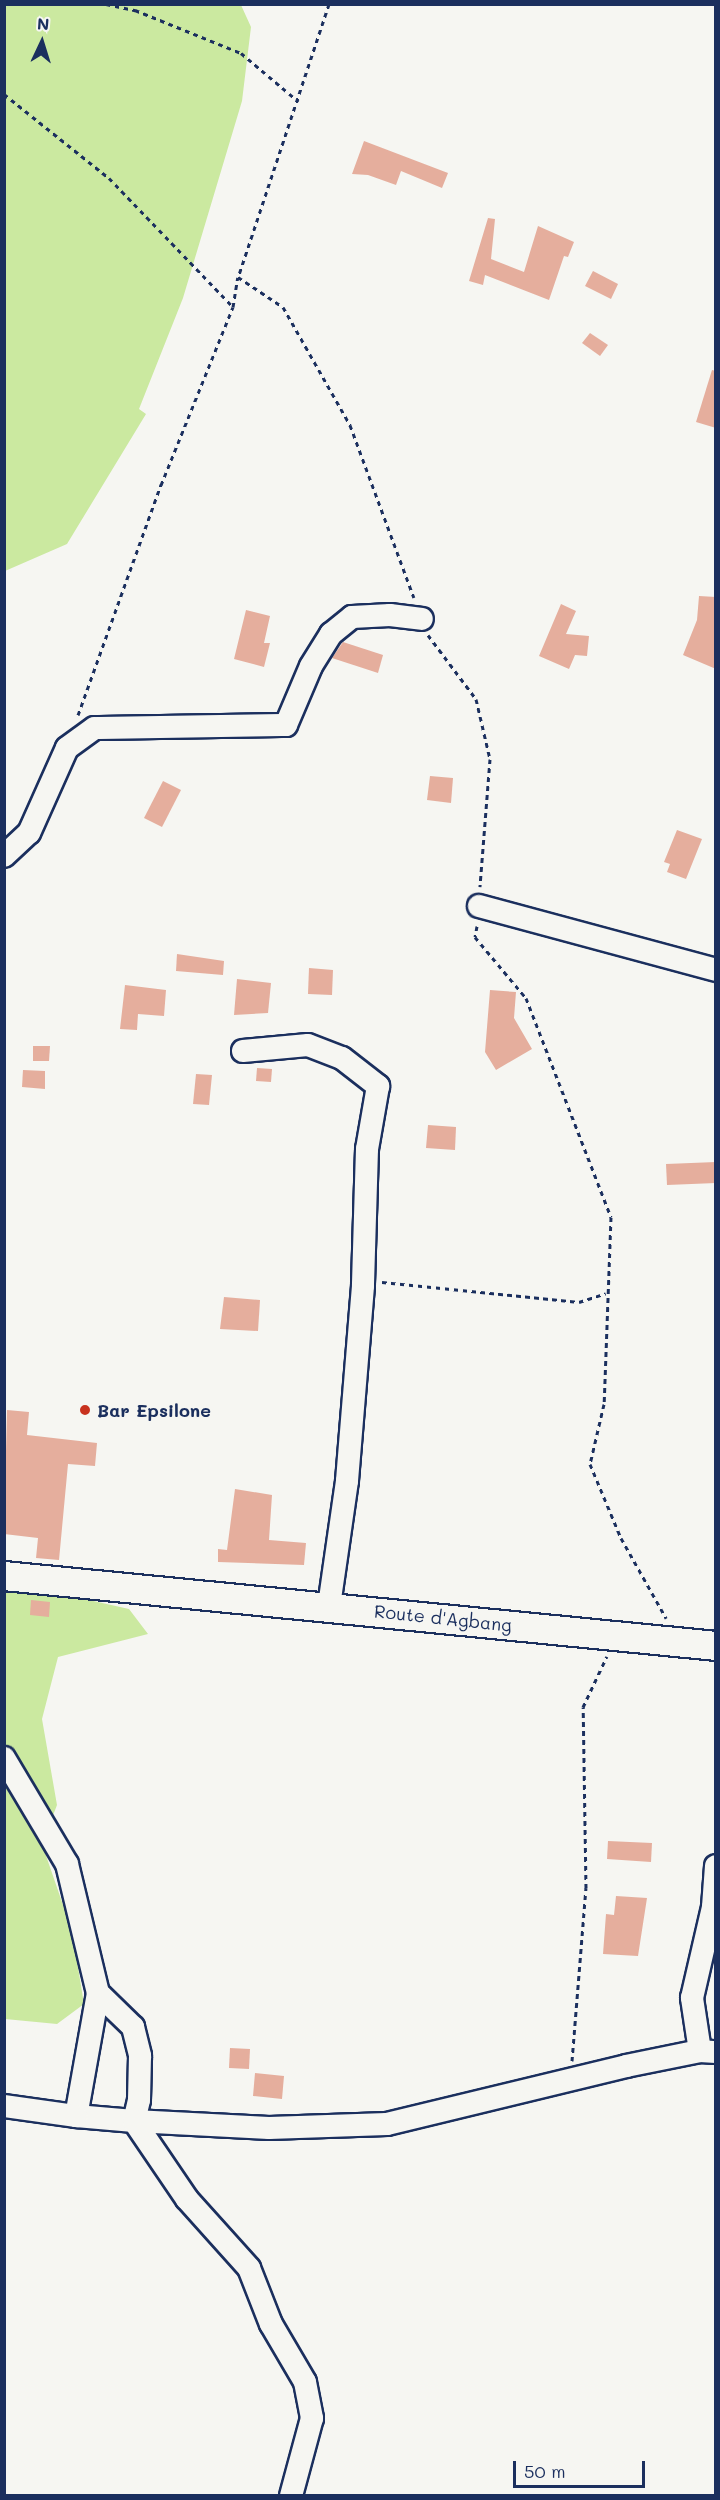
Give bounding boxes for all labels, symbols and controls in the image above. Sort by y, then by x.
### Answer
north arrow [12,12,72,72]
text: N [36,13,50,34]
place label: Bar Epsilone [97,1399,211,1421]
marker: Bar Epsilone [78,1403,92,1417]
street label: Route d'Agbang [373,1600,513,1636]
scale bar [516,2449,648,2487]
text: 50 m [524,2459,566,2483]

